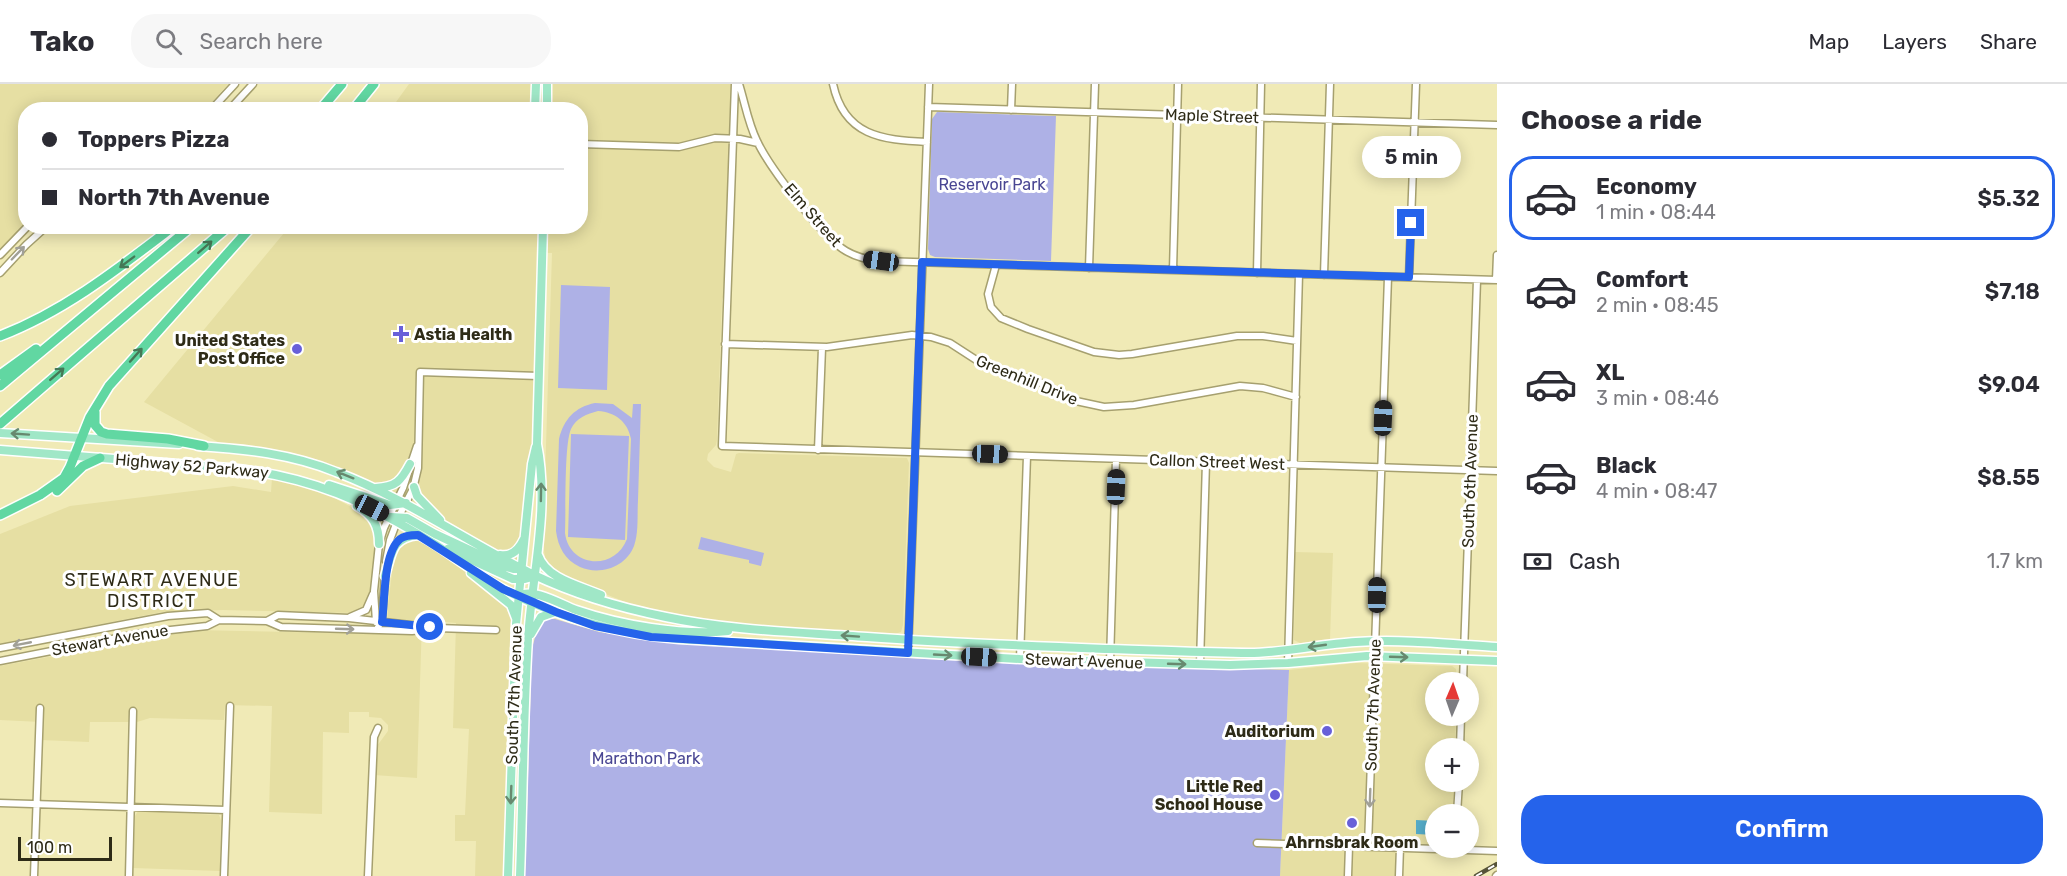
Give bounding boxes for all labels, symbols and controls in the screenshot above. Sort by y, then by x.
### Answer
search box [131,14,551,68]
text: Tako [30,25,95,58]
icon: search [152,25,185,58]
text: Search here [200,28,323,55]
text: Map [1808,29,1849,54]
text: Layers [1882,29,1947,54]
text: Share [1980,29,2037,54]
text: Choose a ride [1521,104,1702,136]
street label: Maple Street [1165,105,1259,127]
text: Toppers Pizza [78,126,230,153]
callout: 5 min [1362,136,1460,178]
text: 5 min [1385,145,1438,169]
icon: car [1524,171,1578,225]
text: Economy [1596,173,1697,200]
park label: Reservoir Park [938,175,1046,194]
street label: Elm Street [780,179,846,251]
text: North 7th Avenue [78,184,270,211]
text: $5.32 [1978,185,2040,212]
text: 1 min · 08:44 [1596,200,1716,224]
route end [1397,209,1424,236]
one-way arrow [197,240,212,254]
one-way arrow [11,246,25,261]
car [862,250,900,272]
one-way arrow [120,255,136,268]
icon: car [1524,264,1578,318]
text: Comfort [1596,266,1688,293]
text: $7.18 [1985,278,2040,305]
text: 2 min · 08:45 [1596,293,1719,317]
marker: Astia Health [392,325,410,343]
place label: Astia Health [414,325,512,344]
place label: United States Post Office [175,331,285,368]
marker: United States Post Office [290,342,304,356]
one-way arrow [129,348,143,363]
street label: Greenhill Drive [973,351,1081,409]
icon: car [1524,357,1578,411]
text: XL [1596,359,1624,386]
one-way arrow [49,367,64,381]
text: $9.04 [1978,371,2040,398]
text: 3 min · 08:46 [1596,386,1719,410]
car [1373,400,1393,436]
street label: South 6th Avenue [1458,414,1482,548]
one-way arrow [10,428,30,439]
car [972,444,1008,464]
street label: Highway 52 Parkway [114,450,270,482]
street label: Callon Street West [1149,450,1285,474]
icon: car [1524,450,1578,504]
text: Black [1596,452,1657,479]
text: $8.55 [1977,464,2040,491]
one-way arrow [336,469,354,480]
car [1106,469,1126,505]
text: 4 min · 08:47 [1596,479,1717,503]
one-way arrow [536,482,547,502]
car [352,492,392,524]
icon: cash [1521,545,1554,578]
text: Cash [1569,548,1620,575]
text: 1.7 km [1987,549,2043,573]
district label: STEWART AVENUE DISTRICT [65,569,239,612]
car [1368,577,1386,613]
route start [416,613,443,640]
street label: Stewart Avenue [50,620,170,660]
one-way arrow [334,624,354,635]
street label: South 17th Avenue [502,625,526,765]
one-way arrow [841,630,860,641]
street label: South 7th Avenue [1361,638,1385,772]
one-way arrow [12,639,32,650]
one-way arrow [1308,641,1327,652]
car [961,647,997,667]
one-way arrow [933,649,953,660]
street label: Stewart Avenue [1025,649,1143,673]
one-way arrow [1389,651,1409,662]
one-way arrow [1166,658,1186,669]
north arrow [1425,672,1479,726]
map controls [1425,672,1479,858]
place label: Auditorium [1225,722,1315,741]
marker: Auditorium [1320,724,1334,738]
button: + [1425,738,1479,792]
park label: Marathon Park [592,749,701,768]
place label: Little Red School House [1155,777,1263,814]
one-way arrow [505,785,517,805]
marker: Little Red School House [1268,788,1282,802]
one-way arrow [1364,788,1375,808]
button: Confirm [1521,795,2043,864]
button: − [1425,804,1479,858]
marker: Ahrnsbrak Room [1345,816,1359,830]
place label: Ahrnsbrak Room [1286,833,1418,852]
scale bar [18,834,112,862]
text: 100 m [27,838,72,857]

